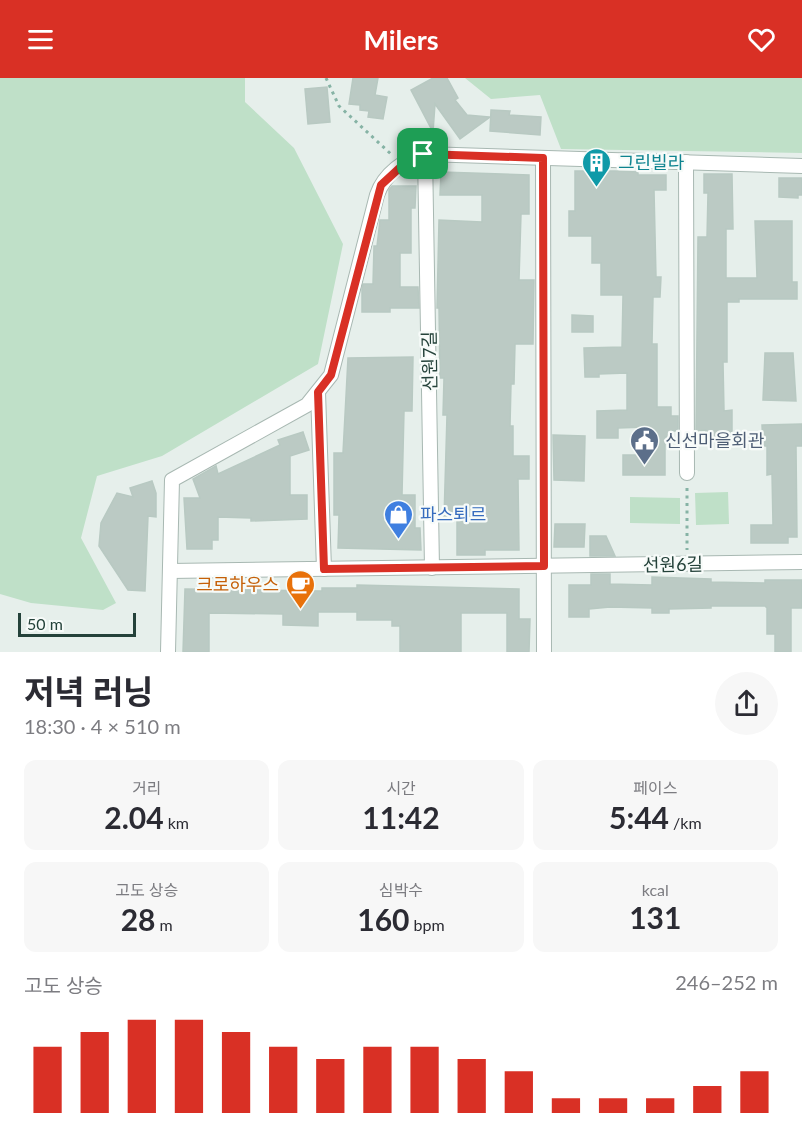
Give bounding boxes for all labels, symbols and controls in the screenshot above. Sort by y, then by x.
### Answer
icon: menu [24,23,57,56]
text: Milers [363,23,439,56]
icon: heart [745,23,778,56]
pin [397,128,448,179]
icon: arrive [406,137,439,170]
building icon: 그린빌라 [581,146,613,188]
place label: 그린빌라 [618,151,685,173]
street label: 선원7길 [417,331,441,391]
public building icon: 신선마을회관 [628,424,660,466]
place label: 신선마을회관 [665,429,765,451]
shop icon: 파스퇴르 [383,498,415,540]
place label: 파스퇴르 [420,503,486,525]
street label: 선원6길 [643,552,703,576]
cafe icon: 크로하우스 [284,568,316,610]
place label: 크로하우스 [196,573,279,595]
scale bar [18,610,136,638]
text: 50 m [27,614,63,633]
text: 저녁 러닝 [24,671,153,711]
button: share [715,672,778,735]
text: 18:30 · 4 × 510 m [24,714,181,738]
text: 거리 [132,778,161,797]
text: 시간 [386,778,416,797]
text: 페이스 [633,778,677,797]
text: 2.04 [104,799,164,835]
text: 11:42 [362,799,440,835]
text: 5:44 [609,799,669,835]
text: km [164,813,189,832]
text: /km [669,813,702,832]
text: 고도 상승 [115,880,178,899]
text: 심박수 [379,880,423,899]
text: kcal [642,880,669,899]
text: 131 [629,899,681,935]
text: 28 [121,901,155,937]
text: 160 [357,901,410,937]
text: m [155,915,173,934]
text: bpm [410,915,445,934]
text: 246–252 m [675,970,778,994]
text: 고도 상승 [24,973,103,997]

